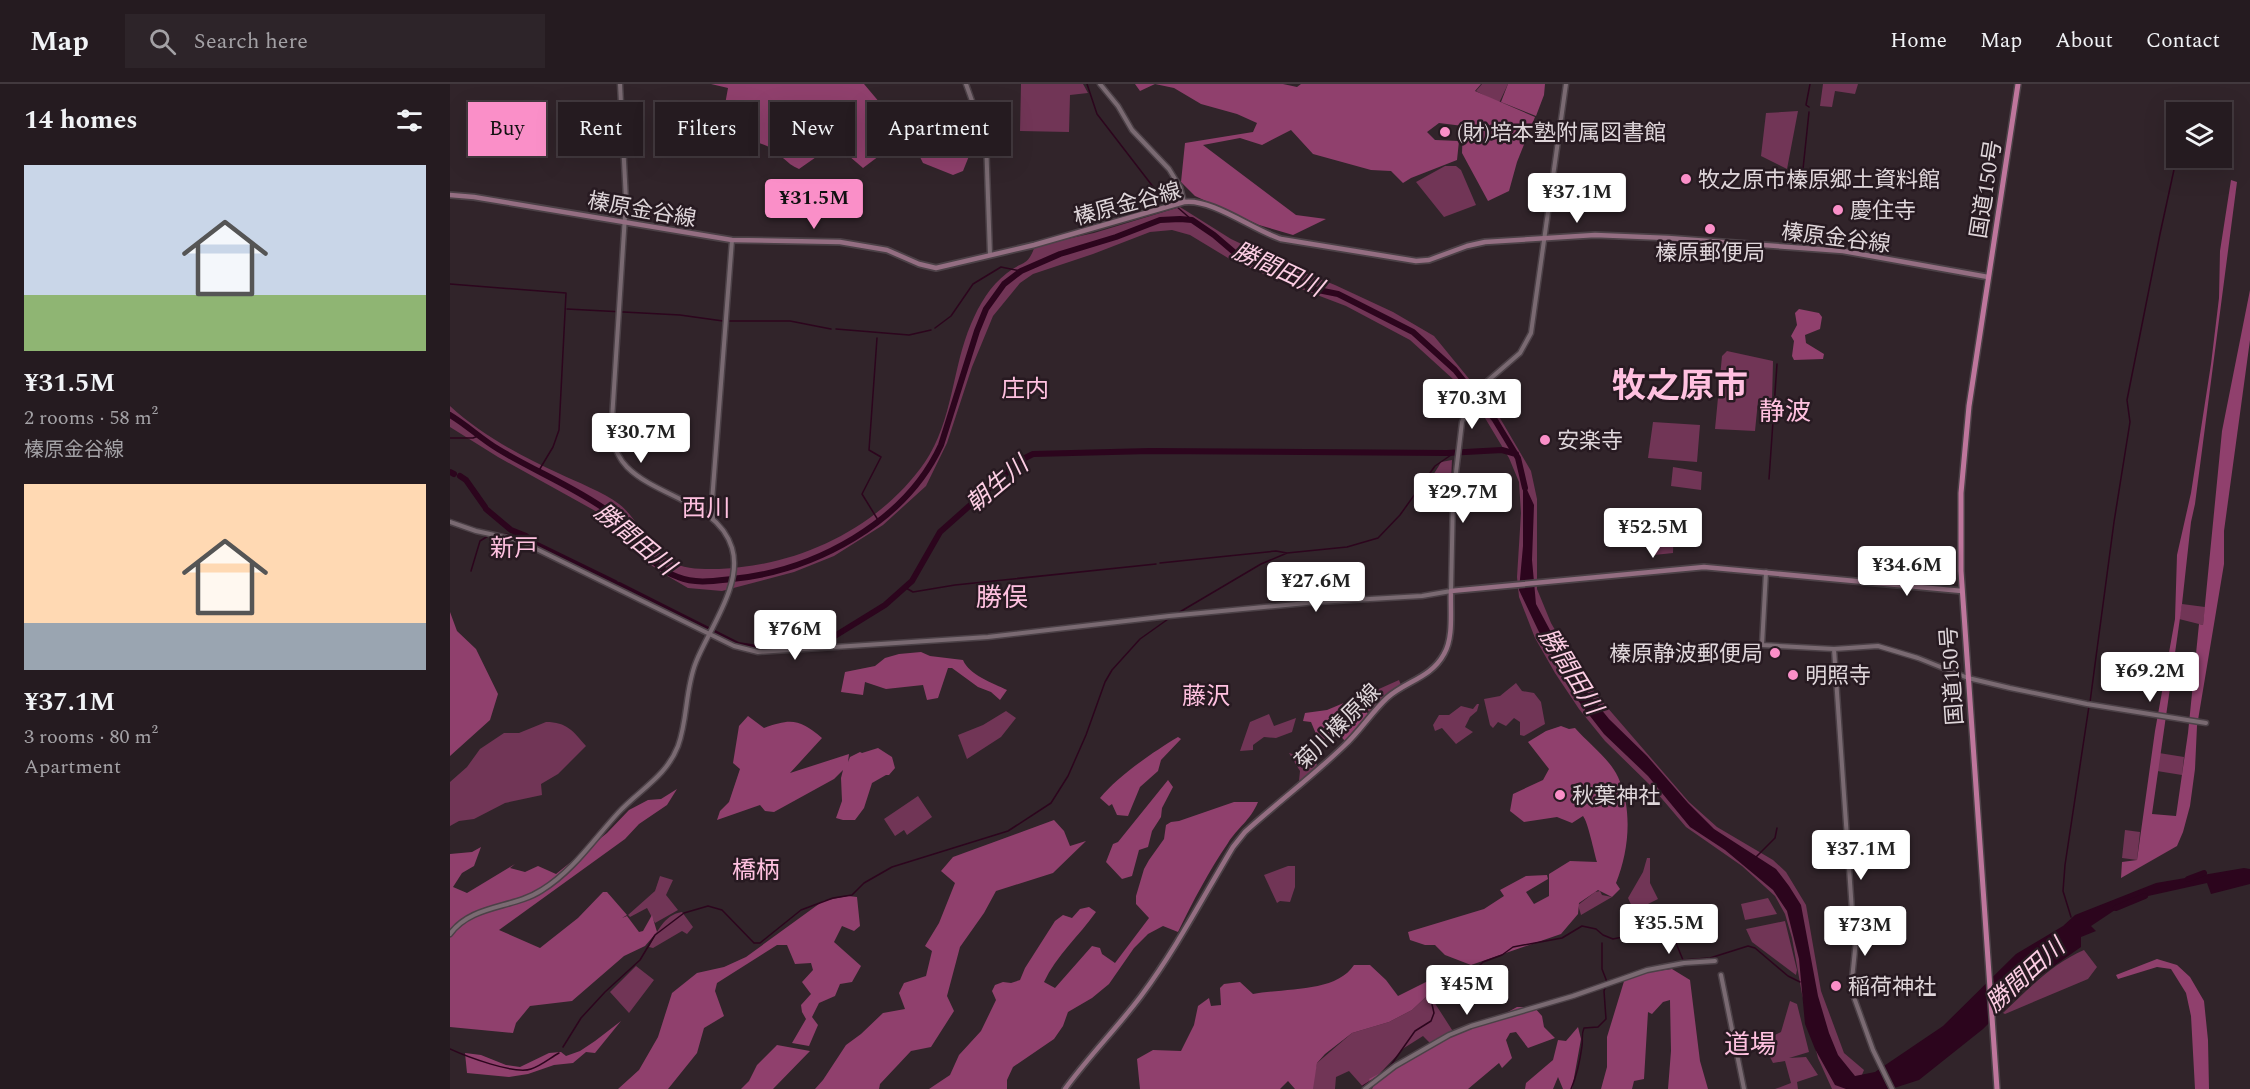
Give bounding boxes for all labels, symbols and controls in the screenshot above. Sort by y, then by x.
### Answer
search box [125,14,545,68]
text: Map [30,20,89,63]
icon: search [146,25,179,58]
text: Search here [194,25,308,58]
text: Home [1890,25,1947,57]
text: Map [1980,25,2022,57]
text: About [2055,25,2113,57]
text: Contact [2146,25,2220,57]
text: 14 homes [24,100,138,140]
chip: Buy [468,102,546,156]
chip: Rent [558,102,643,156]
chip: Filters [655,102,758,156]
chip: New [770,102,855,156]
chip: Apartment [867,102,1011,156]
map controls [2166,102,2232,168]
button: layers [2166,102,2232,168]
icon: filters [393,104,426,137]
place label: (財)培本塾附属図書館 [1457,117,1666,150]
marker: (財)培本塾附属図書館 [1438,125,1452,139]
street label: 国道150号 [1962,138,2011,241]
place label: 牧之原市榛原郷土資料館 [1698,164,1940,197]
marker: 牧之原市榛原郷土資料館 [1679,172,1693,186]
pin: ¥37.1M [1528,173,1626,224]
street label: 榛原金谷線 [1070,174,1185,235]
text: ¥37.1M [1542,177,1612,207]
pin: ¥31.5M [765,179,863,230]
text: ¥31.5M [779,183,849,213]
street label: 榛原金谷線 [585,185,699,236]
place label: 慶住寺 [1850,195,1916,228]
marker: 慶住寺 [1831,203,1845,217]
icon: home [171,204,279,312]
street label: 榛原金谷線 [1779,215,1892,262]
marker: 榛原郵便局 [1703,222,1717,236]
water label: 勝間田川 [1226,233,1331,308]
place label: 榛原郵便局 [1655,237,1765,270]
district label: 牧之原市 [1612,361,1748,413]
text: ¥31.5M [24,363,115,403]
district label: 庄内 [1001,372,1049,408]
pin: ¥70.3M [1423,379,1521,430]
text: ¥70.3M [1437,383,1507,413]
district label: 静波 [1759,392,1811,432]
text: 2 rooms · 58 m² [24,403,158,433]
pin: ¥30.7M [592,413,690,464]
text: ¥30.7M [606,417,676,447]
place label: 安楽寺 [1557,425,1623,458]
marker: 安楽寺 [1538,433,1552,447]
text: 榛原金谷線 [24,435,124,465]
water label: 朝生川 [958,446,1039,522]
pin: ¥29.7M [1414,473,1512,524]
text: ¥29.7M [1428,477,1498,507]
district label: 西川 [682,491,730,527]
water label: 勝間田川 [586,495,685,586]
pin: ¥52.5M [1604,508,1702,559]
text: ¥52.5M [1618,512,1688,542]
icon: home [171,523,279,631]
district label: 新戸 [490,531,538,567]
pin: ¥34.6M [1858,546,1956,597]
text: ¥34.6M [1872,550,1942,580]
pin: ¥27.6M [1267,562,1365,613]
text: ¥27.6M [1281,566,1351,596]
district label: 勝俣 [976,578,1028,618]
pin: ¥76M [759,610,831,661]
text: ¥76M [768,614,822,644]
water label: 勝間田川 [1529,621,1612,724]
street label: 国道150号 [1933,625,1972,726]
place label: 榛原静波郵便局 [1609,638,1763,671]
marker: 榛原静波郵便局 [1768,646,1782,660]
pin: ¥69.2M [2101,652,2199,703]
text: ¥69.2M [2115,656,2185,686]
place label: 明照寺 [1805,660,1871,693]
marker: 明照寺 [1786,668,1800,682]
street label: 菊川榛原線 [1287,676,1389,778]
district label: 藤沢 [1182,679,1230,715]
text: ¥37.1M [24,682,115,722]
text: 3 rooms · 80 m² [24,722,158,752]
text: Apartment [24,752,121,782]
place label: 秋葉神社 [1572,780,1660,813]
marker: 秋葉神社 [1553,788,1567,802]
pin: ¥37.1M [1812,830,1910,881]
text: ¥37.1M [1826,834,1896,864]
district label: 橋柄 [732,853,780,889]
pin: ¥35.5M [1620,904,1718,955]
pin: ¥73M [1829,906,1901,957]
text: ¥35.5M [1634,908,1704,938]
text: ¥73M [1838,910,1892,940]
water label: 勝間田川 [1978,928,2076,1021]
pin: ¥45M [1431,965,1503,1016]
text: ¥45M [1440,969,1494,999]
place label: 稲荷神社 [1848,971,1936,1004]
marker: 稲荷神社 [1829,979,1843,993]
district label: 道場 [1724,1025,1776,1065]

